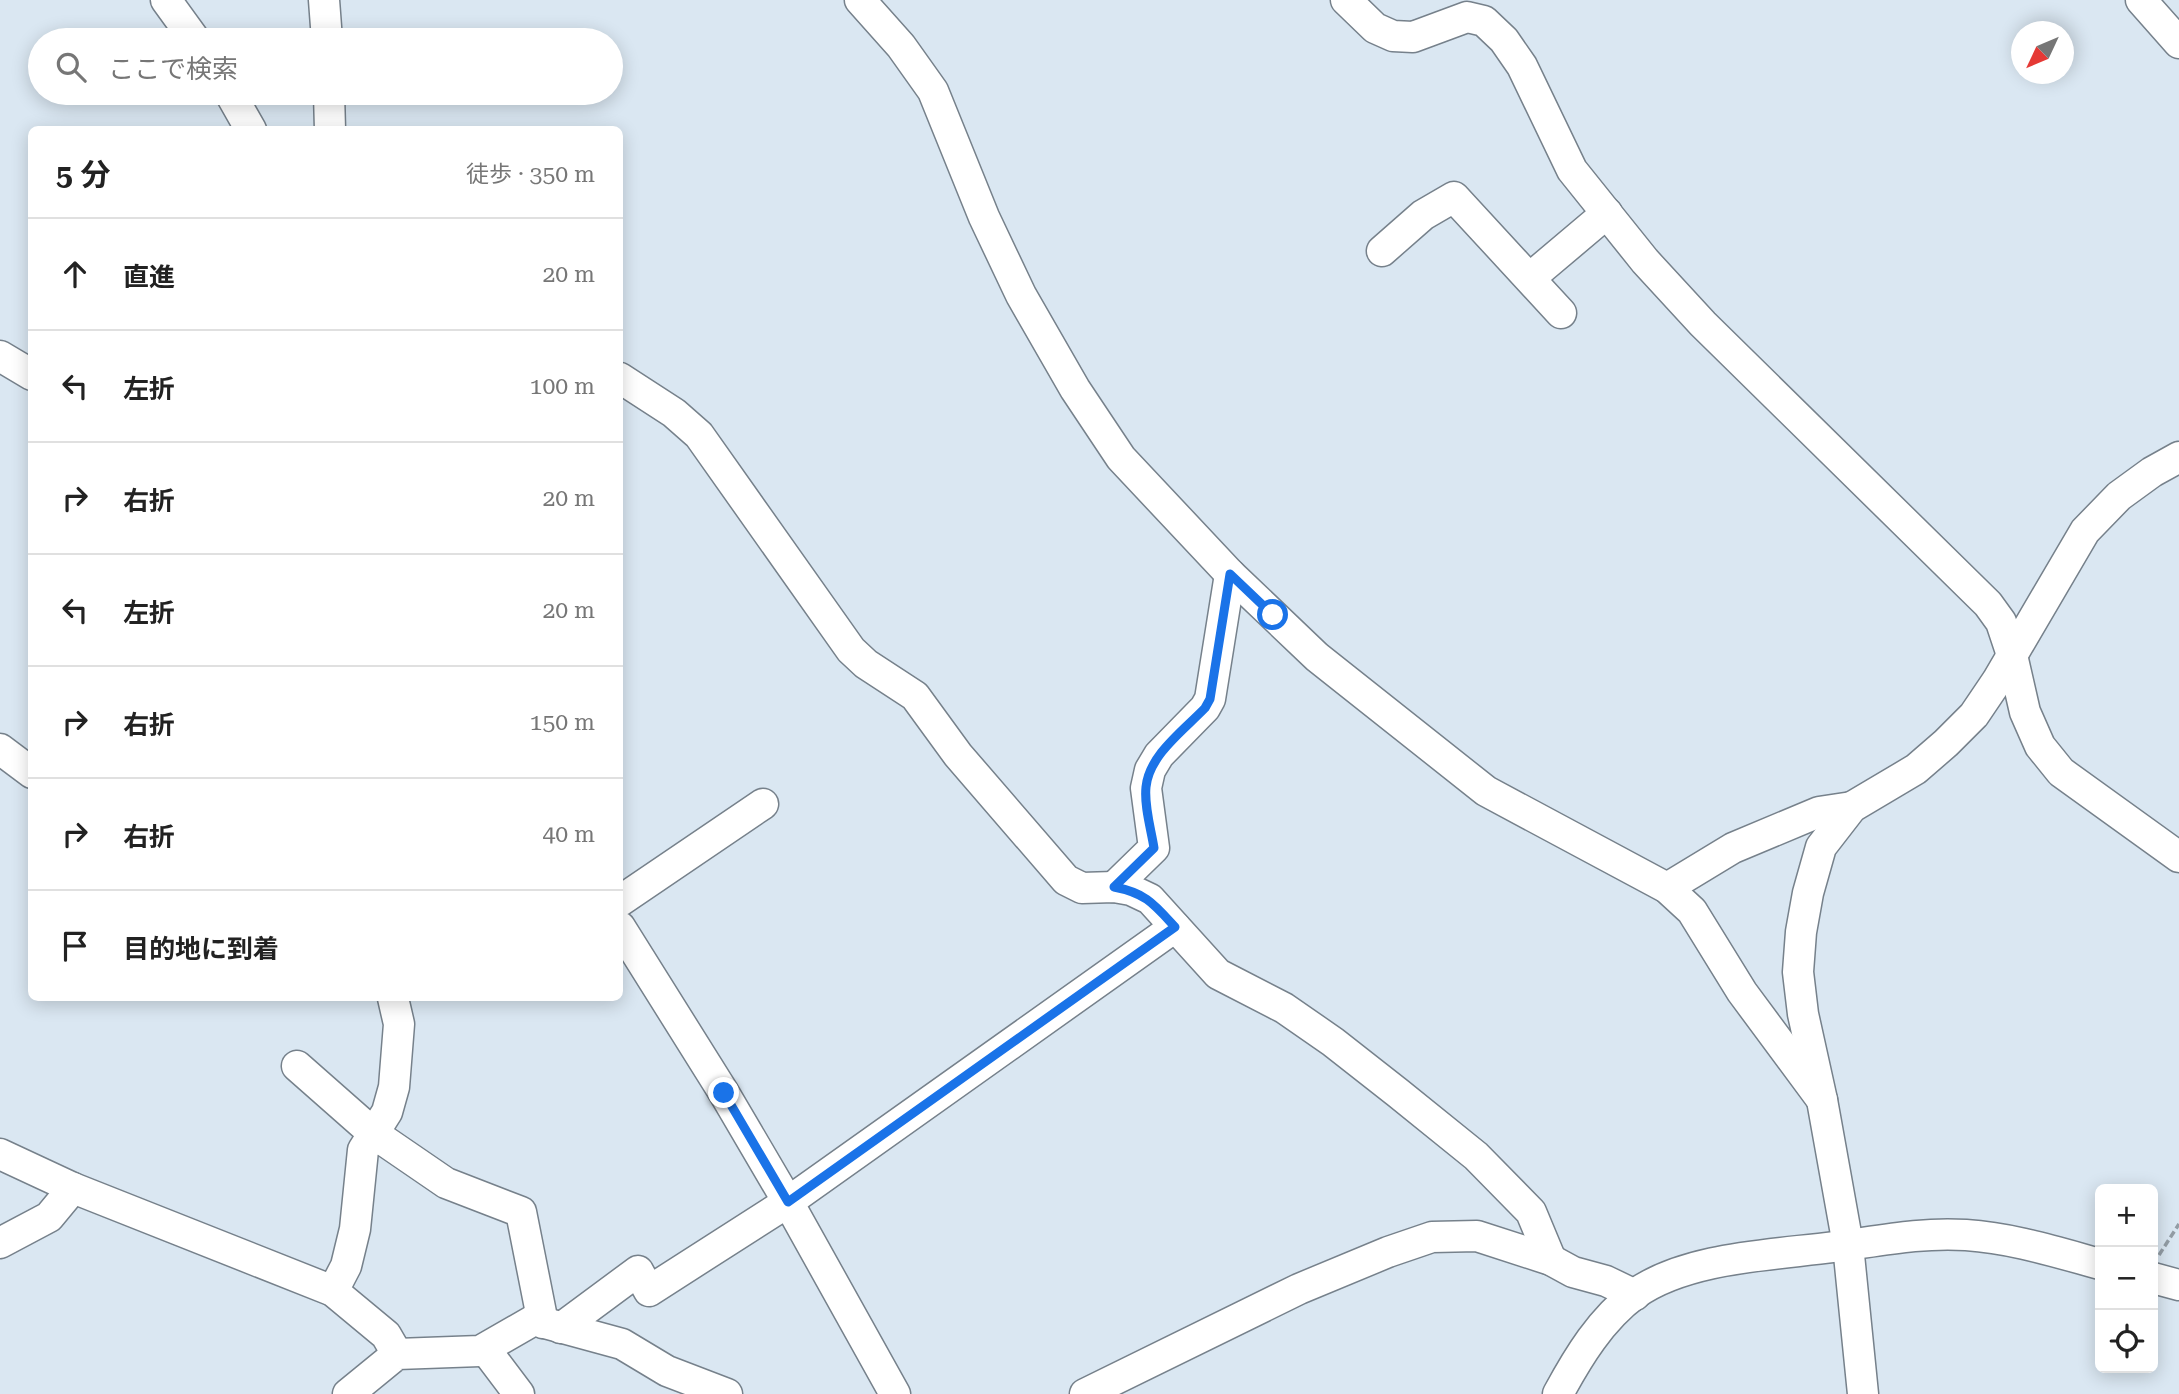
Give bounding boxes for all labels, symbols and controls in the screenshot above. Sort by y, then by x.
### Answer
north arrow [2011,21,2074,84]
search box [28,28,623,105]
icon: search [52,48,90,86]
text: ここで検索 [108,54,238,84]
text: 5 分 [56,157,110,192]
text: 徒歩 · 350 m [466,161,595,188]
icon: ahead [56,255,94,293]
text: 20 m [542,261,595,288]
text: 直進 [123,262,175,292]
icon: left [56,367,94,405]
text: 100 m [530,373,595,400]
text: 左折 [123,374,175,404]
icon: right [56,479,94,517]
text: 20 m [542,485,595,512]
text: 右折 [123,486,175,516]
icon: left [56,591,94,629]
text: 20 m [542,597,595,624]
text: 左折 [123,598,175,628]
route start [1257,599,1288,630]
icon: right [56,703,94,741]
text: 150 m [530,709,595,736]
text: 右折 [123,710,175,740]
icon: right [56,815,94,853]
text: 40 m [542,821,595,848]
text: 右折 [123,822,175,852]
icon: arrive [56,927,94,965]
text: 目的地に到着 [123,934,279,964]
route end [708,1077,739,1108]
map controls [2095,1184,2158,1373]
button: + [2095,1184,2158,1247]
button: − [2095,1247,2158,1310]
button: locate [2095,1310,2158,1373]

